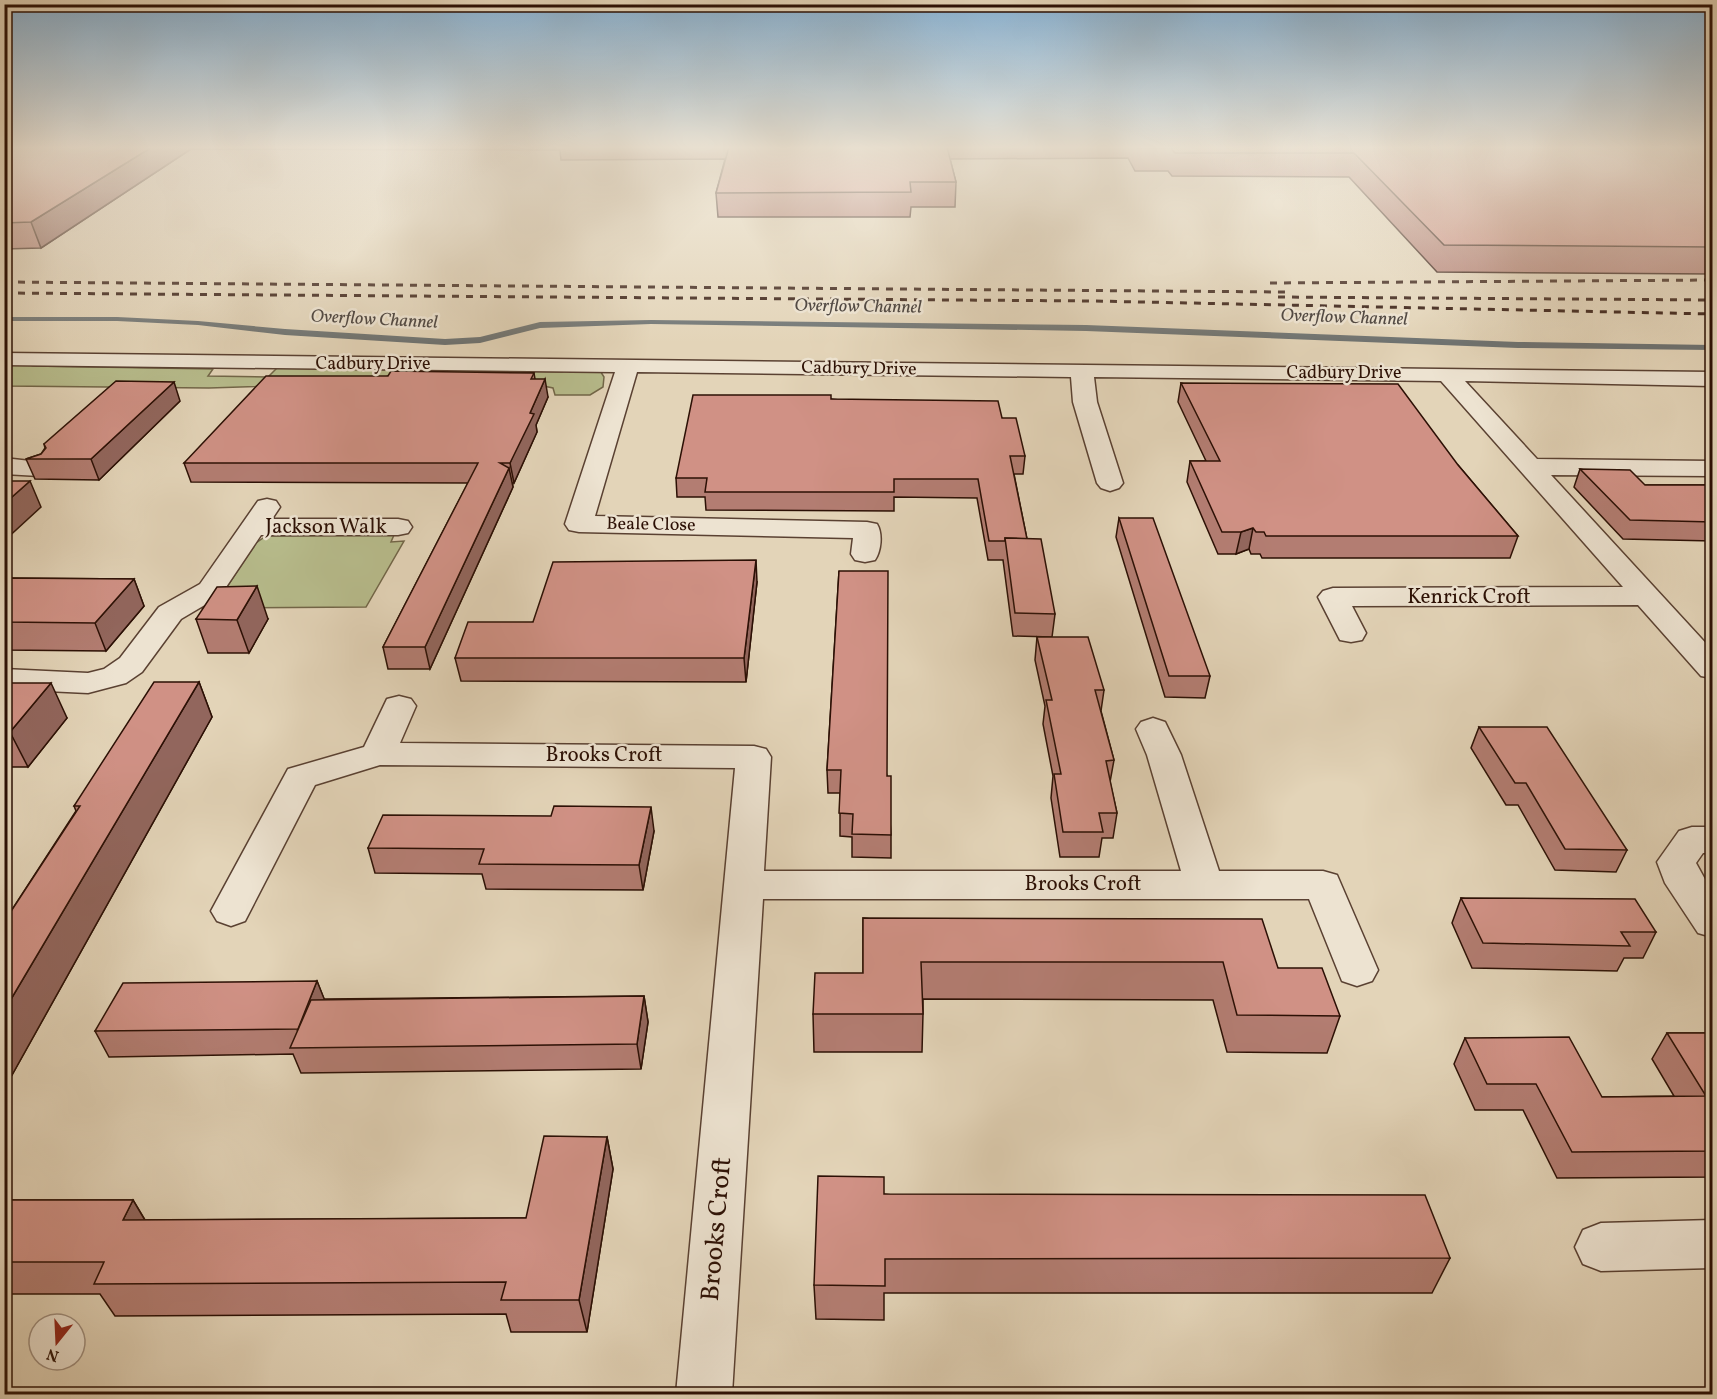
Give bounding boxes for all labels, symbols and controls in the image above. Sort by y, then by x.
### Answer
water label: Overflow Channel [794,293,922,321]
water label: Overflow Channel [1280,303,1409,333]
water label: Overflow Channel [310,304,439,336]
street label: Cadbury Drive [315,352,431,377]
street label: Cadbury Drive [801,355,917,383]
street label: Cadbury Drive [1286,361,1402,386]
street label: Beale Close [606,512,696,538]
street label: Jackson Walk [265,513,387,542]
street label: Kenrick Croft [1407,583,1531,612]
street label: Brooks Croft [546,741,662,770]
street label: Brooks Croft [1025,870,1141,899]
street label: Brooks Croft [693,1155,741,1303]
north arrow [27,1312,87,1372]
text: N [44,1342,62,1367]

